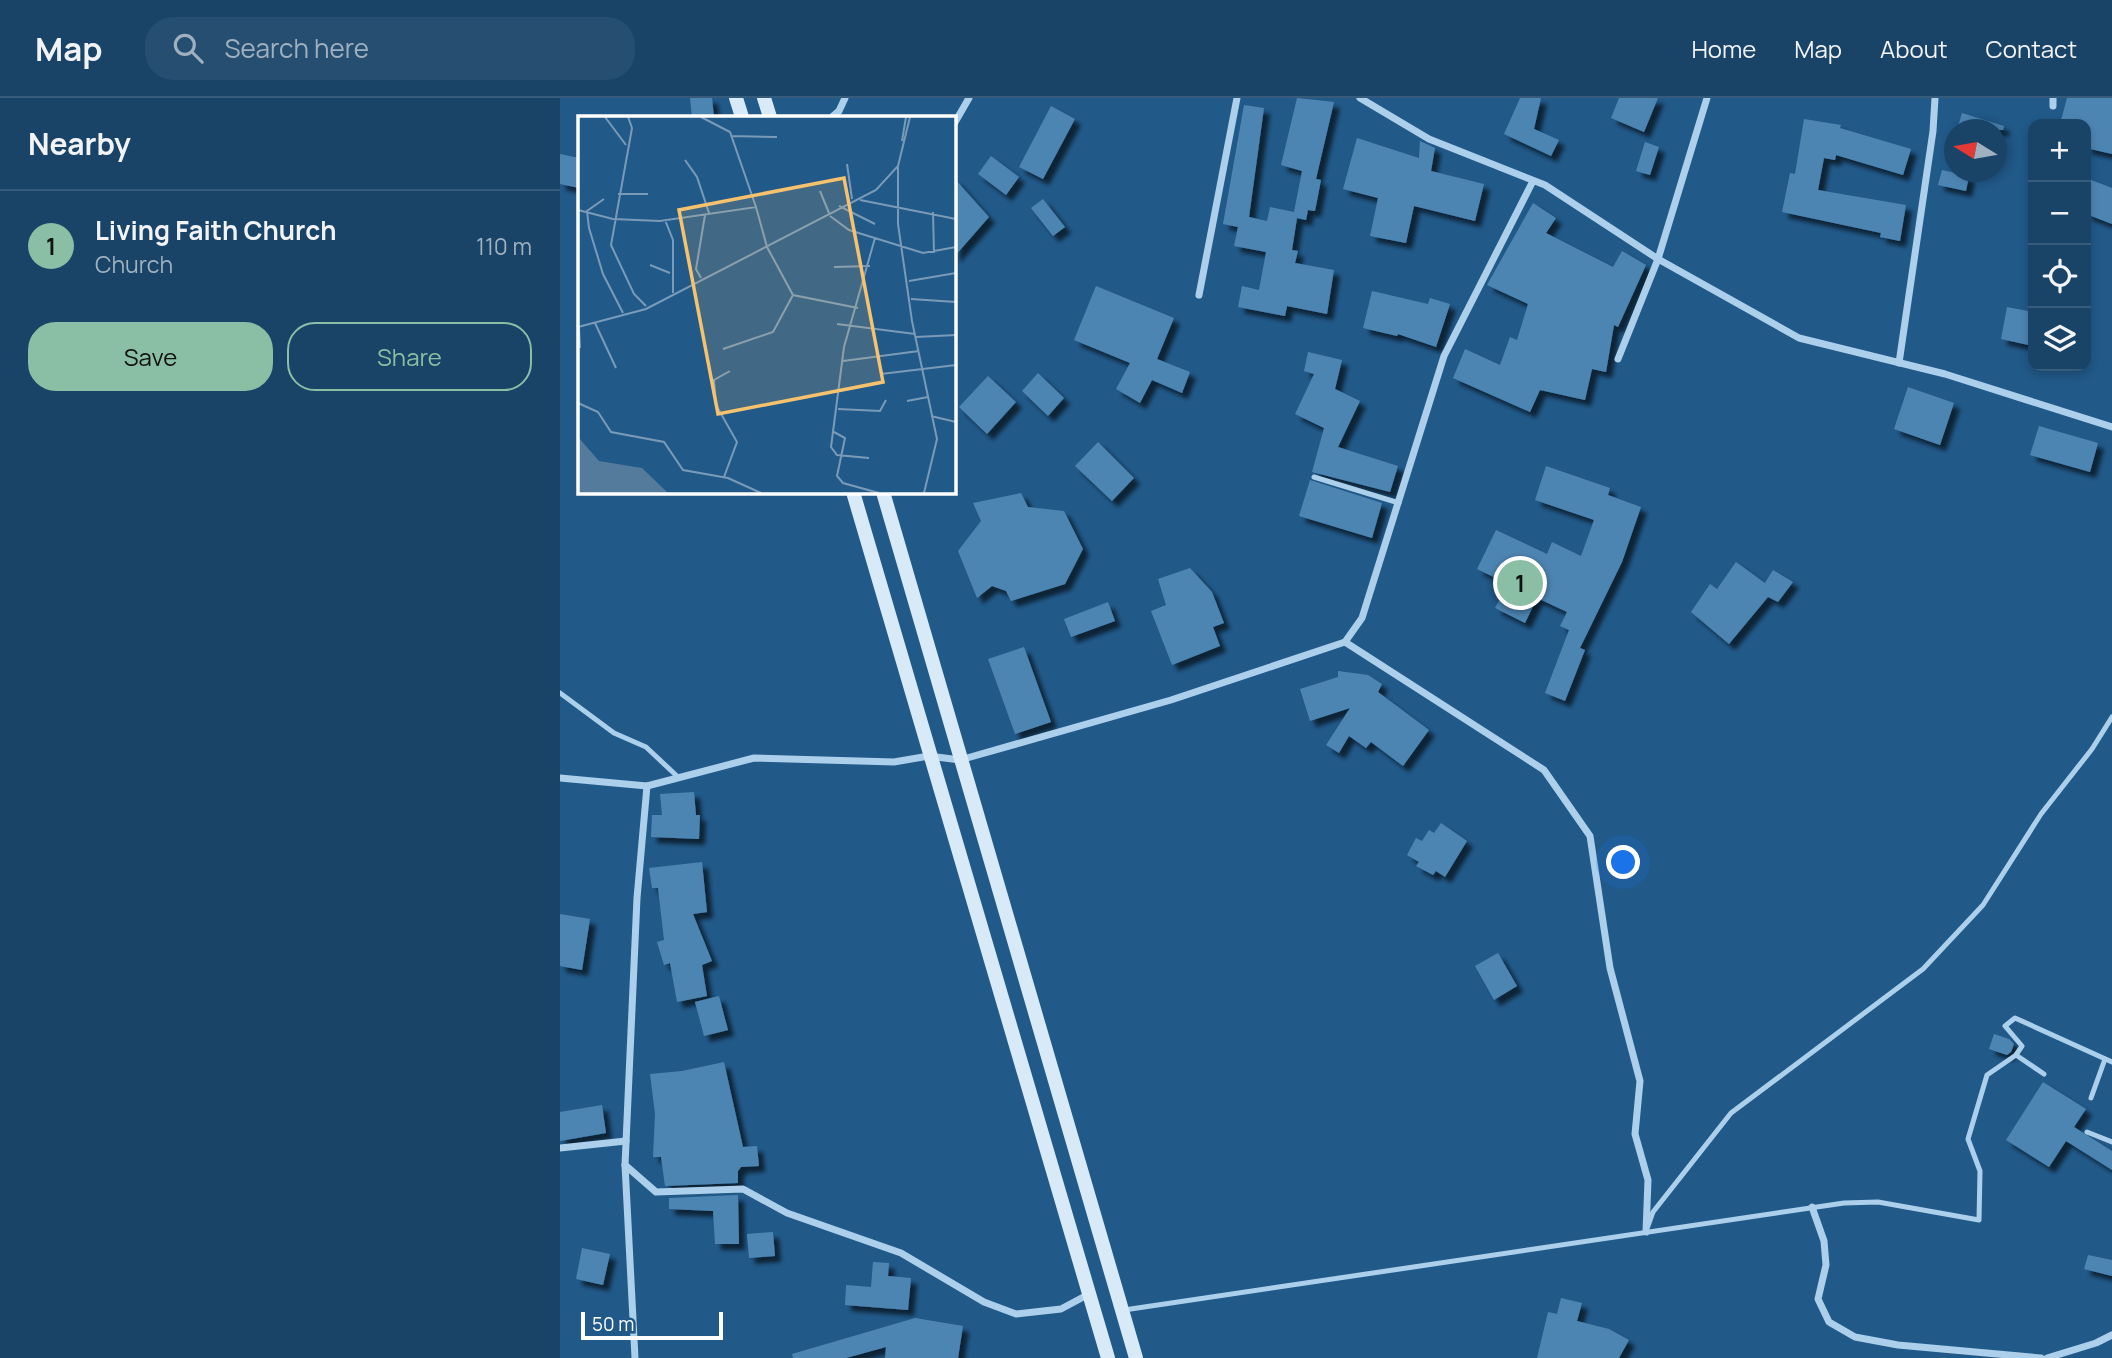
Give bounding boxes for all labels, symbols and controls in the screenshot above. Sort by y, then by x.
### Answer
search box [145,17,635,80]
text: Map [35,26,103,71]
icon: search [169,29,207,67]
text: Search here [225,30,369,66]
text: Home [1691,32,1756,65]
text: Map [1794,32,1842,65]
text: About [1880,32,1948,65]
text: Contact [1986,32,2077,65]
inset map [578,116,956,494]
north arrow [1944,119,2007,182]
map controls [2028,119,2091,371]
button: + [2028,119,2091,182]
text: Nearby [28,123,131,164]
button: − [2028,182,2091,245]
text: Living Faith Church [95,212,336,248]
text: 1 [46,230,56,262]
text: 110 m [476,230,532,262]
button: locate [2028,245,2091,308]
text: Church [95,248,173,280]
button: layers [2028,308,2091,371]
button: Save [28,322,273,391]
button: Share [287,322,532,391]
pin: 1 [1497,557,1543,609]
your location [1606,845,1640,879]
scale bar [581,1309,723,1341]
text: 50 m [592,1311,634,1337]

